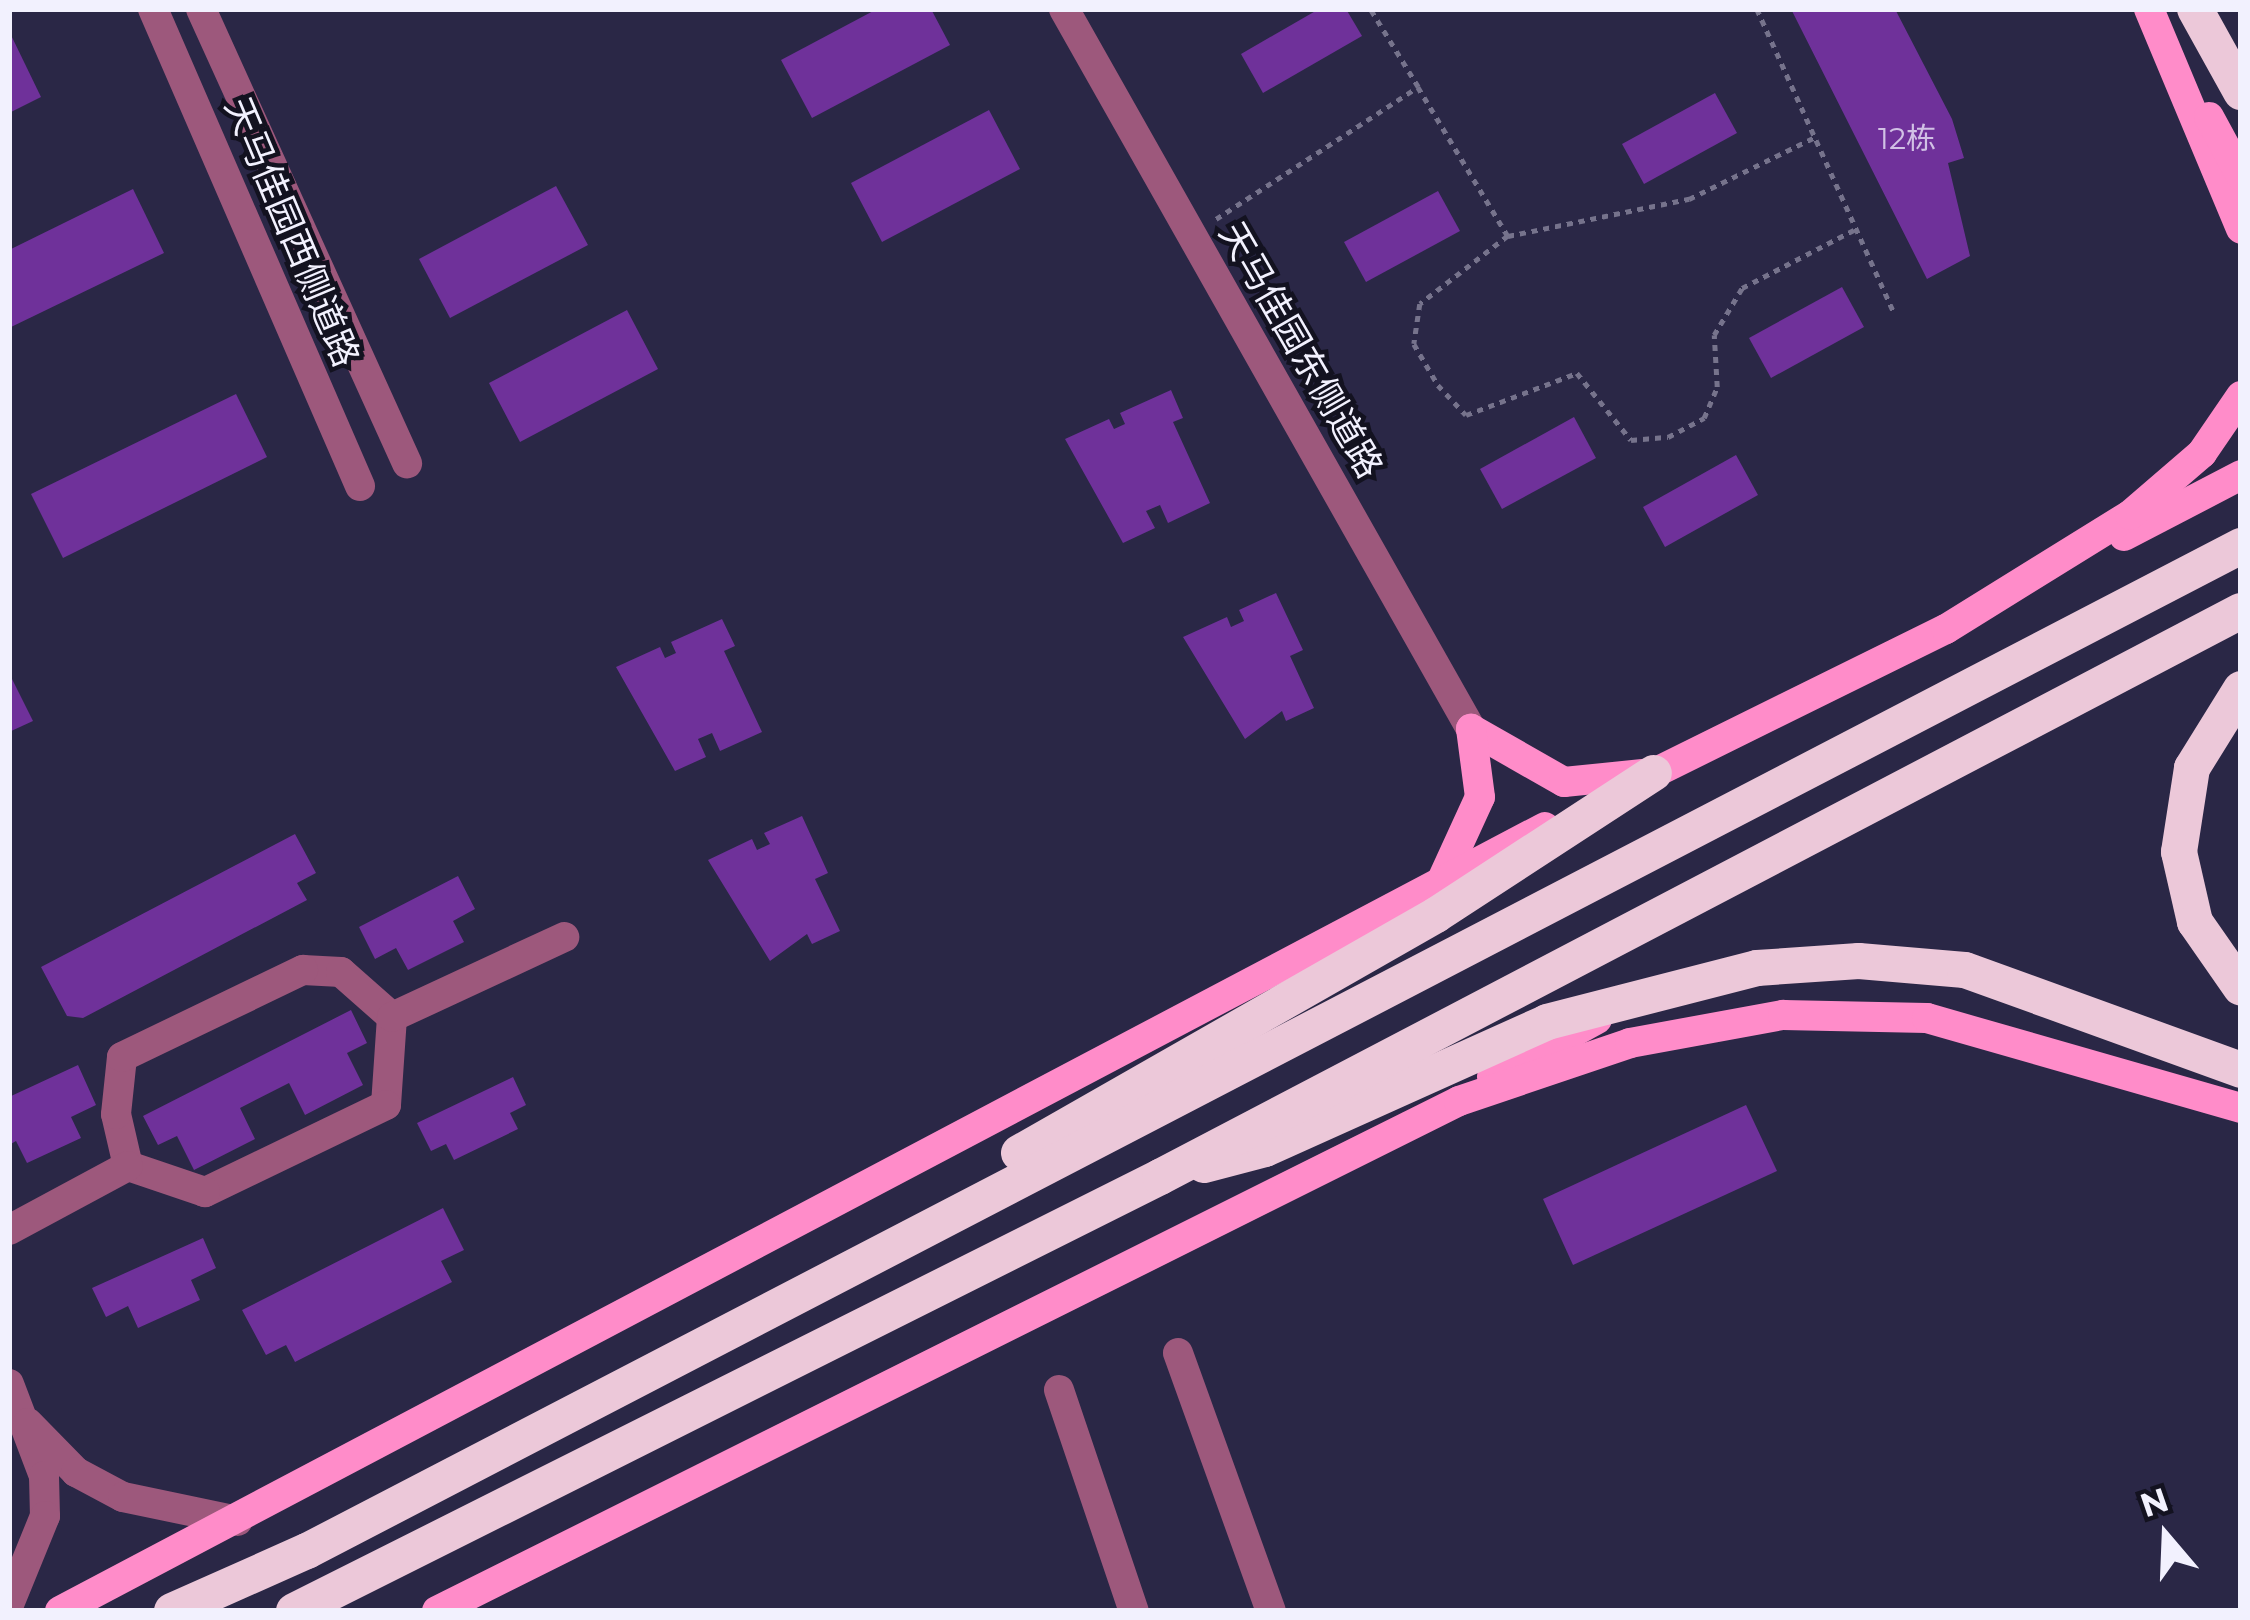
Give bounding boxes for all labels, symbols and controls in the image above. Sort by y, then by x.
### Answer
street label: 天马佳园西侧道路 [216,91,368,373]
house number: 12栋 [1878,121,1936,157]
street label: 天马佳园东侧道路 [1210,214,1392,486]
north arrow [2106,1476,2226,1596]
text: N [2135,1479,2173,1525]

